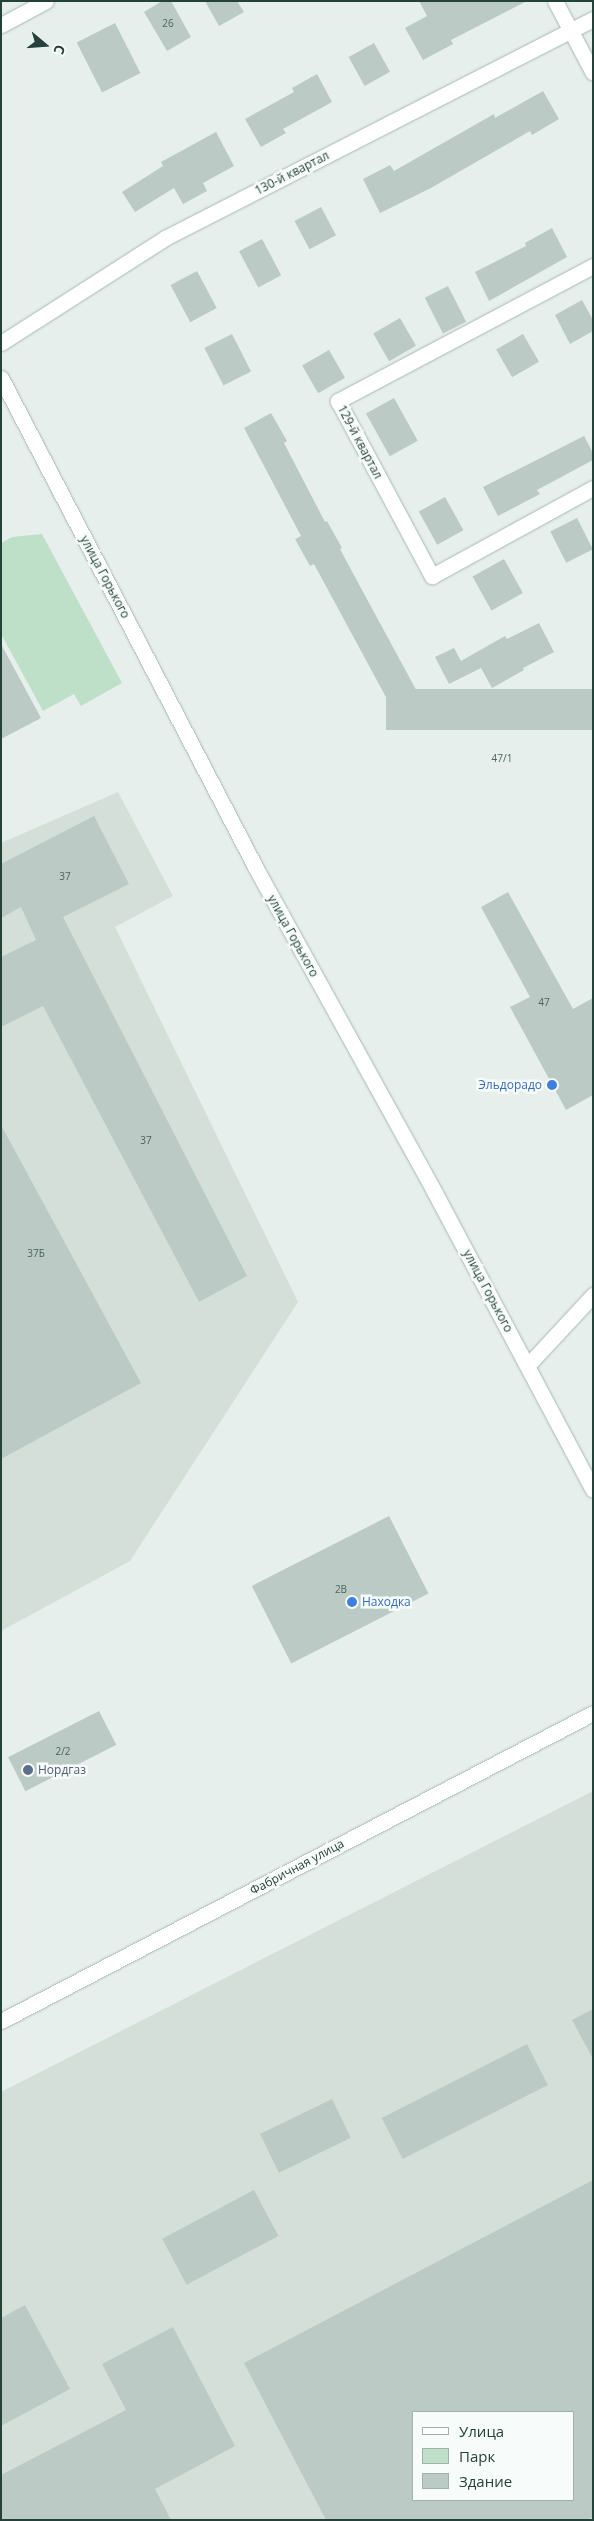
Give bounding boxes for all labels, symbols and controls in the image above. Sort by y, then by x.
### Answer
house number: 26 [162,18,174,30]
north arrow [20,20,70,70]
text: С [49,43,70,57]
street label: 130-й квартал [252,148,332,198]
street label: 129-й квартал [335,403,385,481]
street label: улица Горького [77,533,133,621]
house number: 47/1 [492,753,512,765]
house number: 37 [59,871,71,883]
street label: улица Горького [265,892,321,980]
house number: 47 [538,997,550,1009]
place label: Эльдорадо [478,1078,542,1092]
marker: Эльдорадо [546,1079,558,1091]
house number: 37 [140,1135,152,1147]
street label: улица Горького [460,1247,516,1335]
house number: 37Б [27,1248,45,1260]
house number: 2В [335,1584,347,1596]
place label: Находка [362,1595,411,1609]
marker: Находка [346,1596,358,1608]
house number: 2/2 [55,1746,71,1758]
place label: Нордгаз [38,1763,86,1777]
marker: Нордгаз [22,1764,34,1776]
street label: Фабричная улица [248,1836,346,1898]
legend [412,2411,574,2501]
text: Улица [459,2421,504,2441]
text: Парк [459,2446,495,2466]
text: Здание [459,2471,512,2491]

